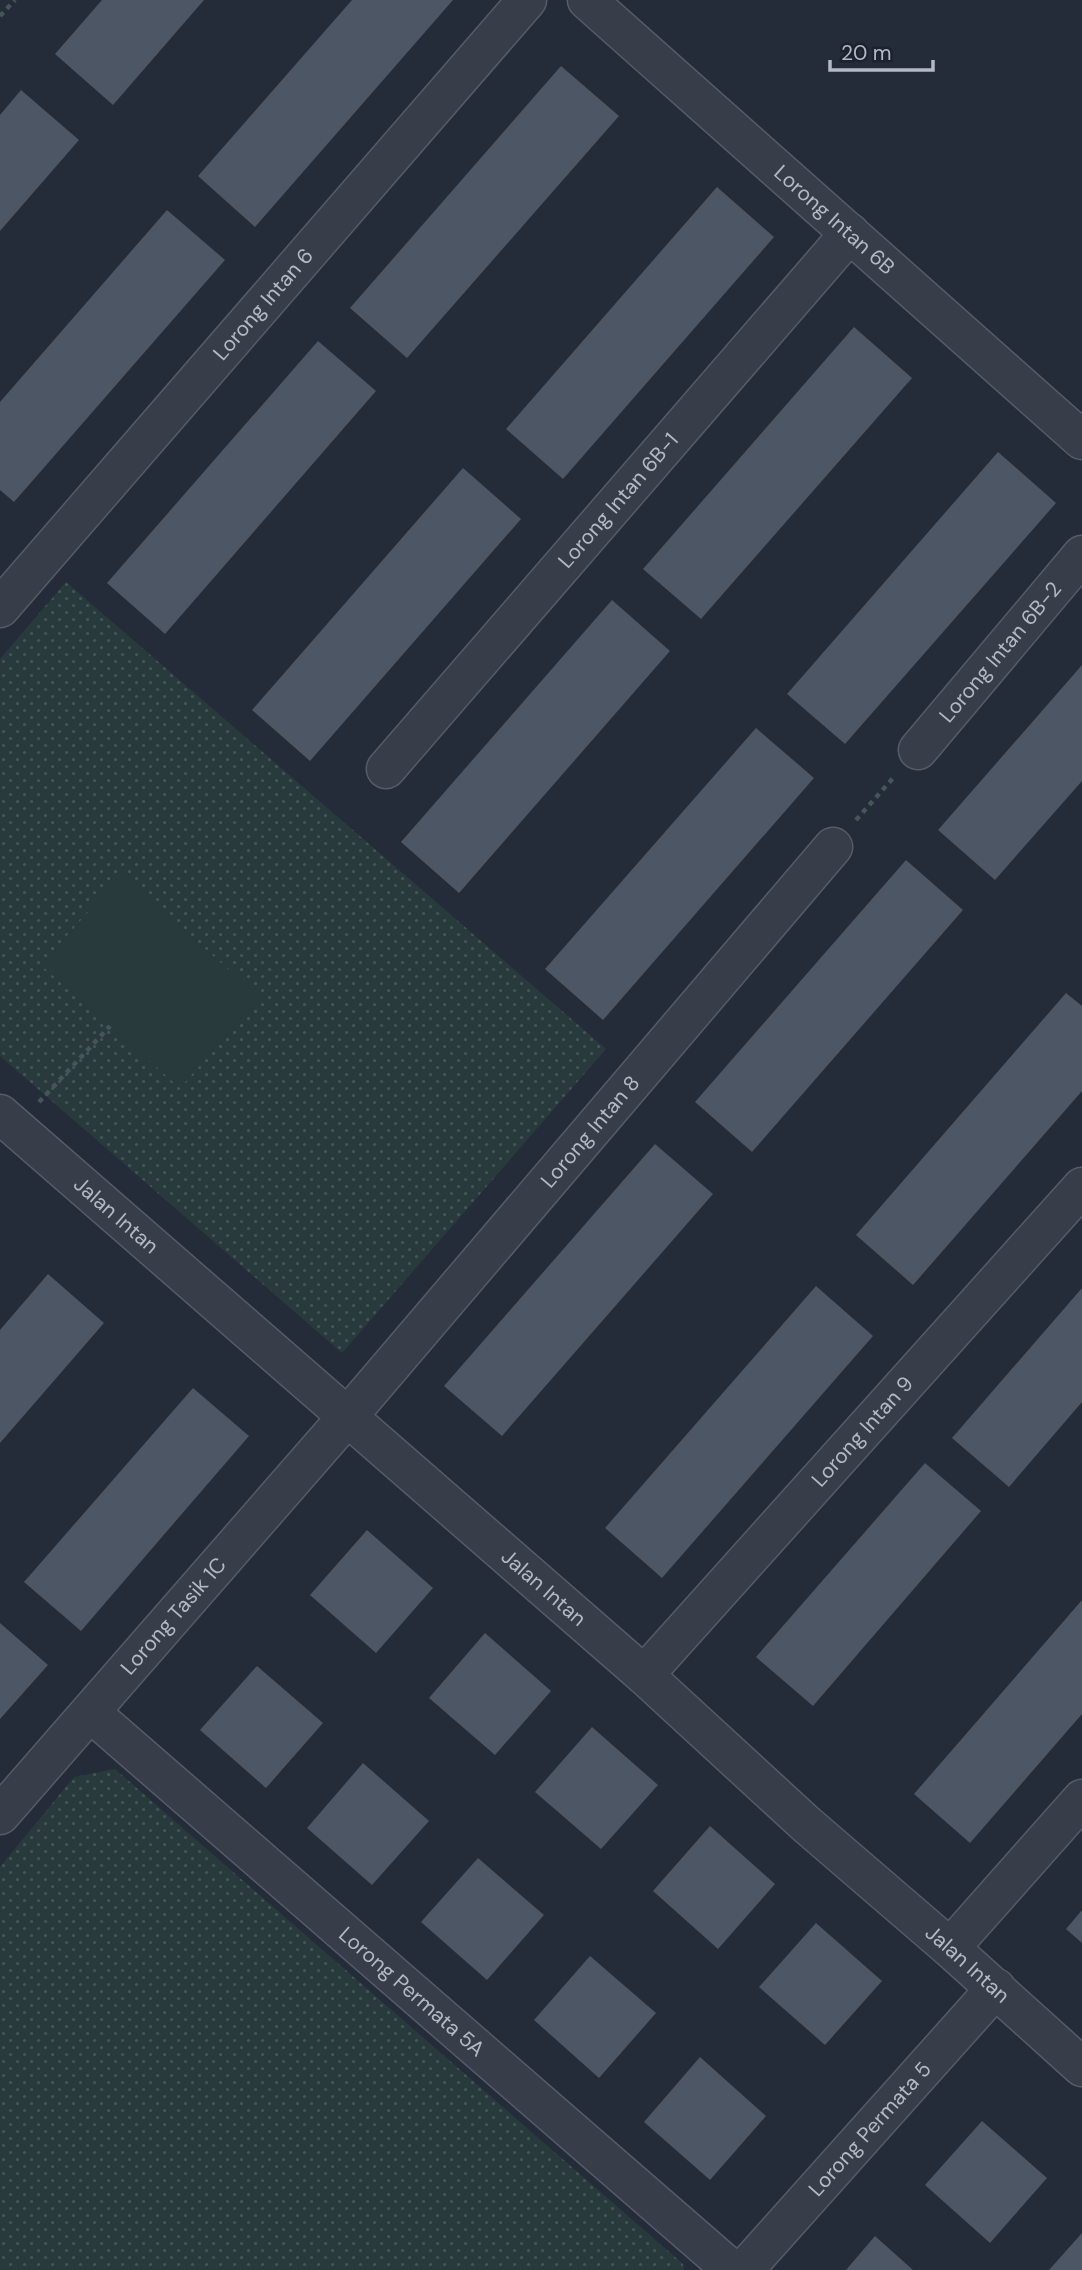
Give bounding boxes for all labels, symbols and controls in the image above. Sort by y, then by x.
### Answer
scale bar [830,28,933,72]
text: 20 m [841,39,892,67]
street label: Lorong Intan 6B [768,159,901,281]
street label: Lorong Intan 6 [207,242,320,366]
street label: Lorong Intan 6B-1 [552,427,685,574]
street label: Lorong Intan 6B-2 [933,576,1068,728]
street label: Lorong Intan 8 [534,1070,646,1194]
street label: Jalan Intan [68,1170,165,1260]
street label: Lorong Intan 9 [805,1370,920,1493]
street label: Jalan Intan [495,1543,592,1632]
street label: Lorong Tasik 1C [115,1551,233,1681]
street label: Jalan Intan [919,1919,1016,2009]
street label: Lorong Permata 5A [333,1921,491,2063]
street label: Lorong Permata 5 [802,2056,938,2202]

